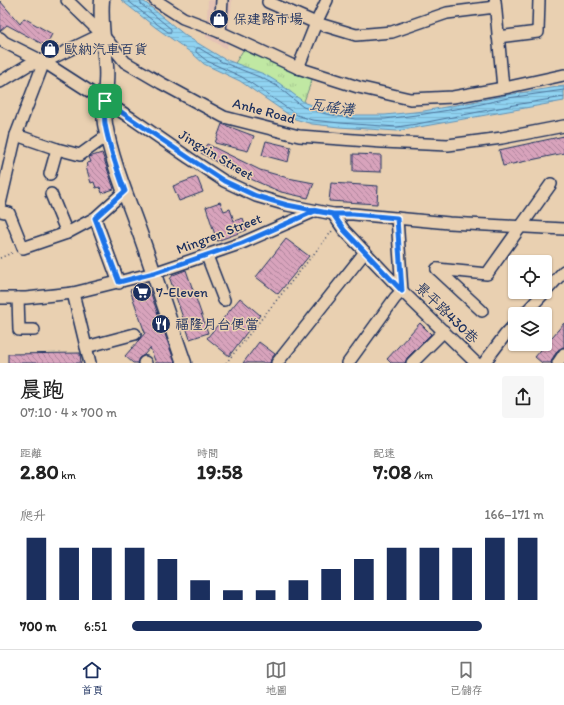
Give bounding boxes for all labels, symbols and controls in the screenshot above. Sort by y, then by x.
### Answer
shop icon: 保建路市場 [208,8,230,30]
place label: 保建路市場 [233,11,303,28]
shop icon: 歐納汽車百貨 [39,38,61,60]
place label: 歐納汽車百貨 [64,41,148,58]
pin [88,84,122,118]
icon: arrive [94,90,116,112]
street label: Anhe Road [231,94,298,128]
water label: 瓦磘溝 [308,95,358,119]
street label: Jingxin Street [175,126,257,184]
street label: Mingren Street [174,210,264,258]
map controls [508,255,552,351]
button: locate [508,255,552,299]
street label: 景平路430巷 [412,279,483,348]
supermarket icon: 7-Eleven [131,281,153,303]
place label: 7-Eleven [156,284,208,301]
button: layers [508,307,552,351]
restaurant icon: 福隆月台便當 [150,313,172,335]
place label: 福隆月台便當 [175,316,259,333]
text: 晨跑 [20,376,64,403]
button: share [502,376,544,418]
text: 07:10 · 4 × 700 m [20,405,117,420]
text: 距離 [20,447,42,460]
text: 時間 [197,447,219,460]
text: 配速 [373,447,395,460]
text: 2.80 [20,460,59,484]
text: 19:58 [197,460,243,484]
text: 7:08 [373,460,411,484]
text: km [59,469,76,482]
text: /km [411,469,433,482]
text: 166–171 m [485,507,544,522]
text: 爬升 [20,508,46,523]
text: 700 m [20,619,56,634]
text: 6:51 [84,619,107,634]
tab: 首頁 [81,659,103,697]
tab: 地圖 [265,659,287,697]
tab: 已儲存 [450,659,483,697]

